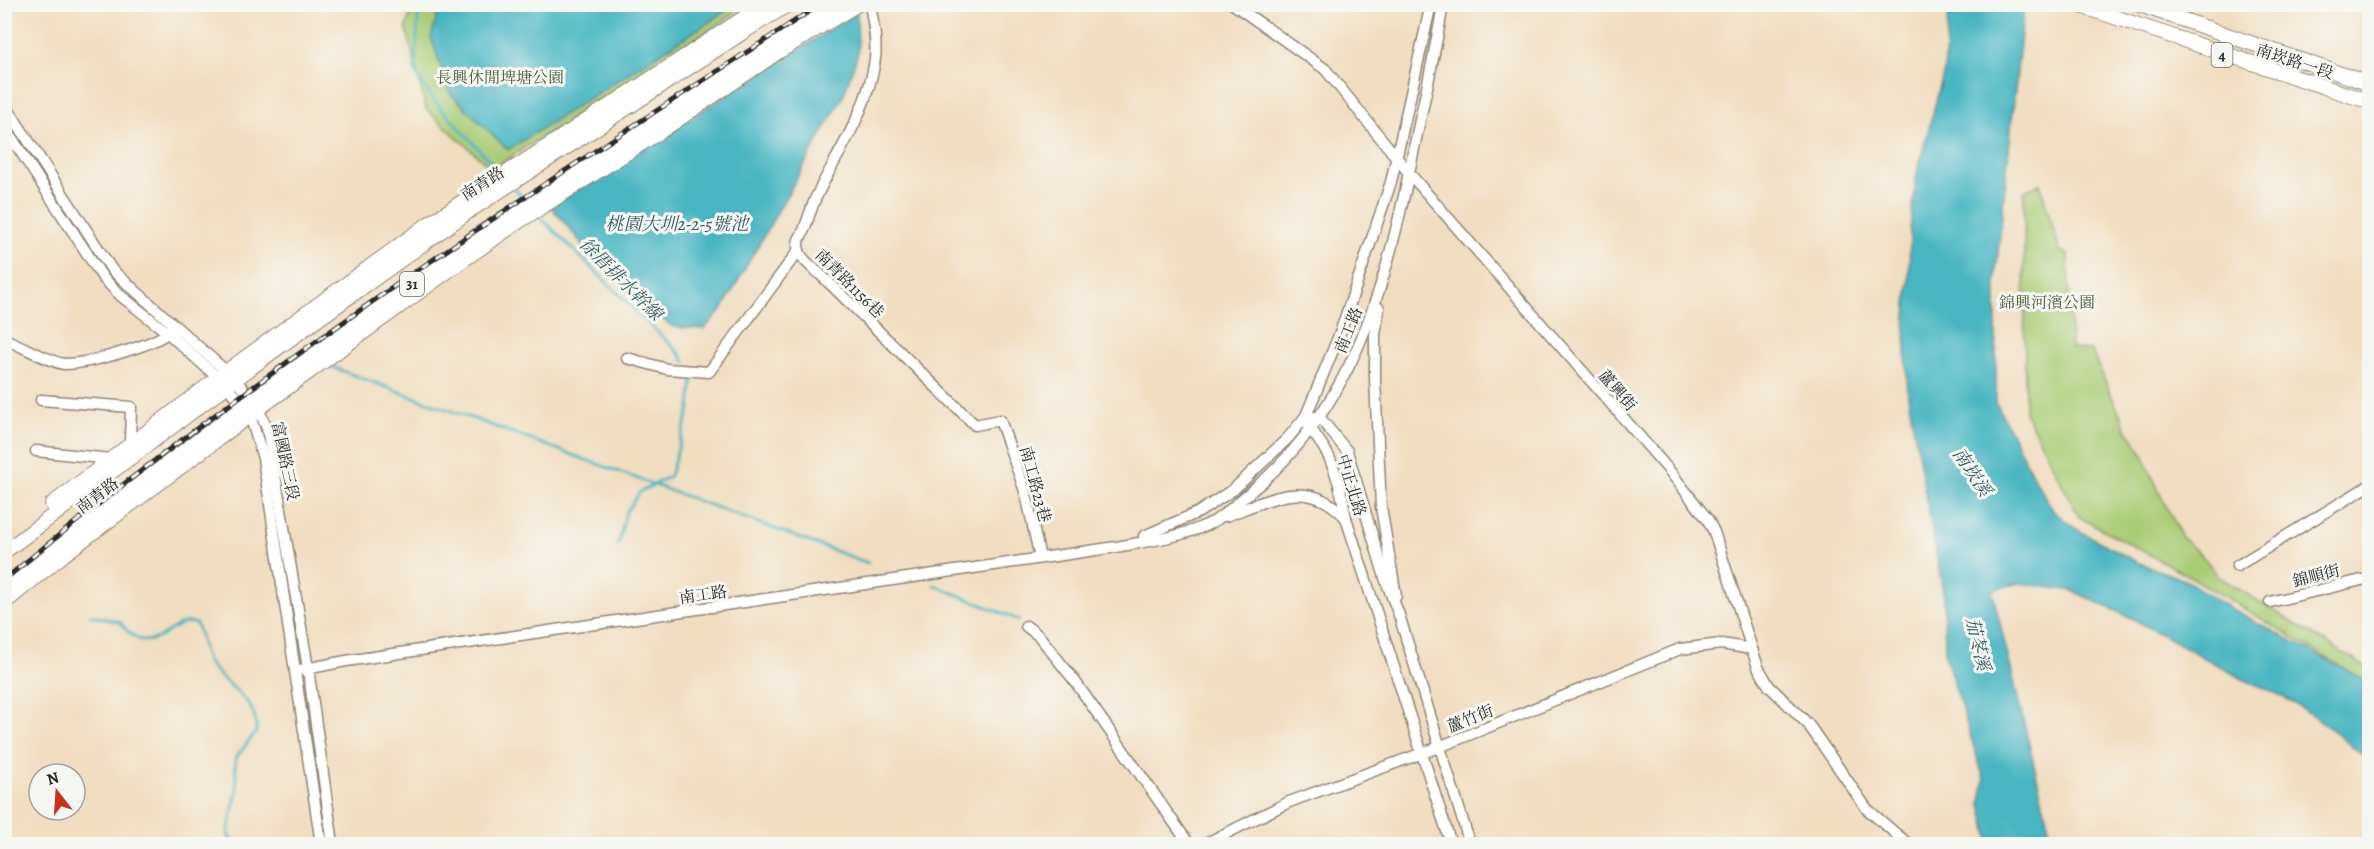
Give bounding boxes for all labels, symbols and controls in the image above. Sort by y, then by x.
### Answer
street label: 南崁路一段 [2253,39,2336,85]
road number: 4 [2212,43,2232,67]
park label: 長興休閒埤塘公園 [436,67,564,89]
street label: 南青路 [456,162,509,206]
water label: 桃園大圳2-2-5號池 [605,212,751,236]
water label: 徐厝排水幹線 [574,232,669,327]
street label: 南青路1156巷 [810,244,889,323]
road number: 31 [400,272,424,296]
park label: 錦興河濱公園 [1998,292,2095,314]
street label: 南工路 [1330,304,1368,357]
street label: 蘆興街 [1593,365,1641,416]
street label: 富國路三段 [266,420,304,503]
water label: 南崁溪 [1947,443,1998,503]
street label: 南工路23巷 [1014,444,1056,525]
street label: 中正北路 [1331,451,1371,519]
street label: 南青路 [72,473,123,519]
street label: 錦順街 [2289,559,2342,593]
street label: 南工路 [678,581,728,609]
water label: 茄苳溪 [1960,615,1996,675]
street label: 蘆竹街 [1444,700,1497,738]
north arrow [27,762,87,822]
text: N [44,766,62,791]

